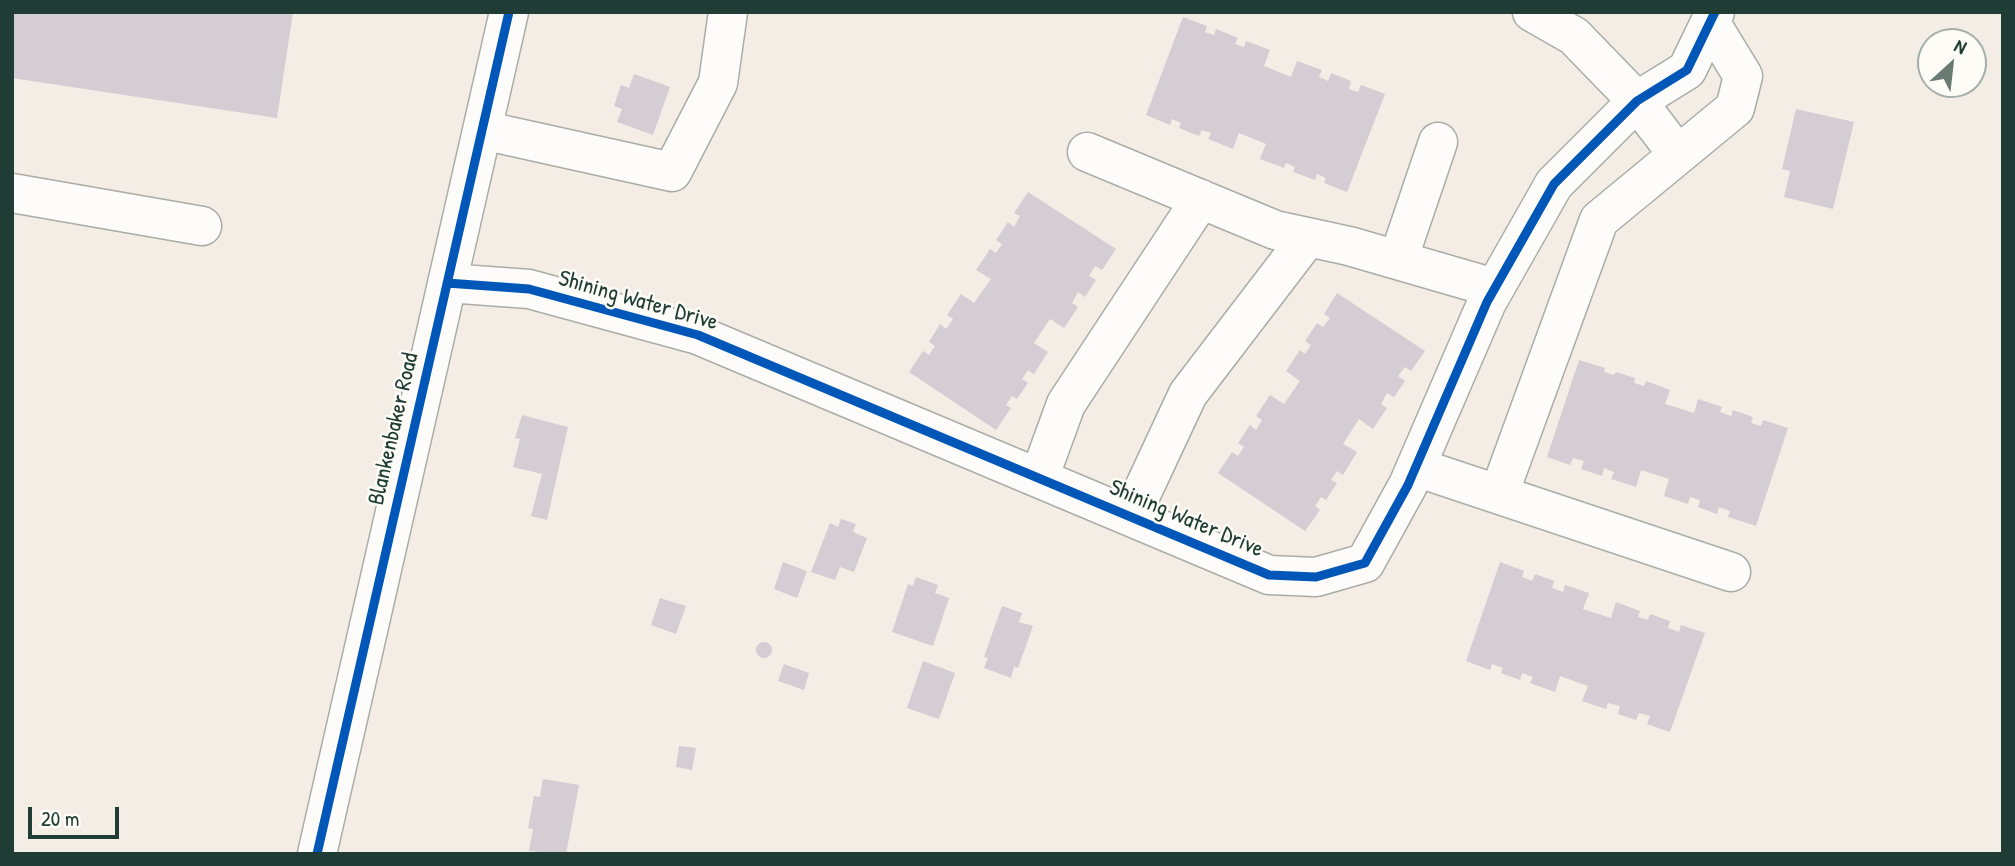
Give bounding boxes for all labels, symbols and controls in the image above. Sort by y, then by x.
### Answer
north arrow [1917,28,1987,98]
text: N [1950,32,1971,60]
street label: Shining Water Drive [555,265,721,337]
street label: Blankenbaker Road [363,350,425,508]
street label: Shining Water Drive [1105,474,1267,564]
scale bar [32,792,122,836]
text: 20 m [41,804,79,833]

